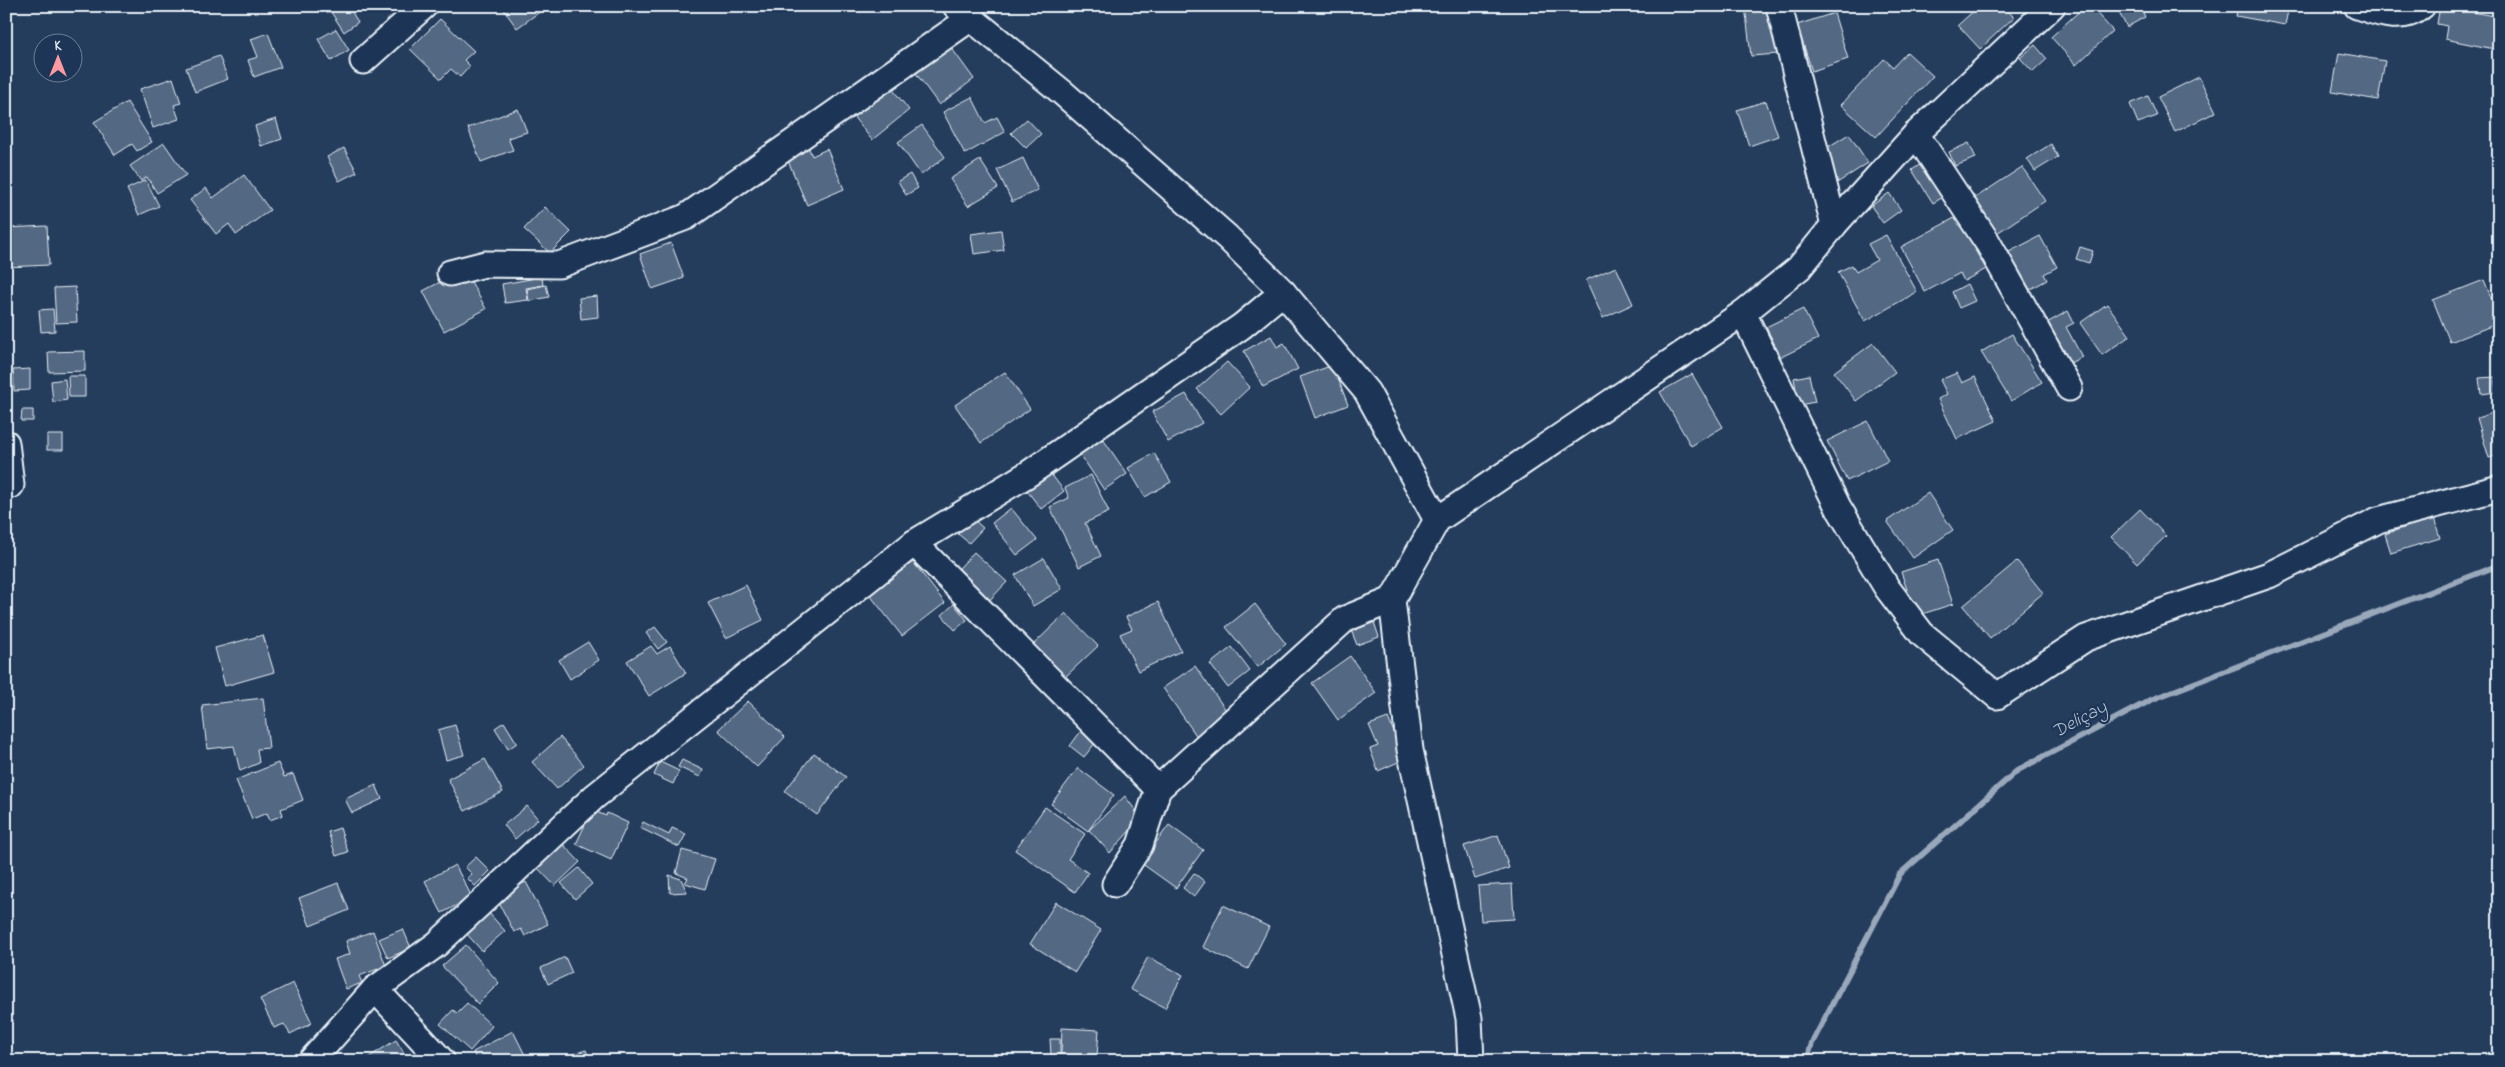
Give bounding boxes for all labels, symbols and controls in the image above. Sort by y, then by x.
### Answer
north arrow [32,32,82,82]
text: K [55,36,63,57]
water label: Deliçay [2048,694,2112,746]

